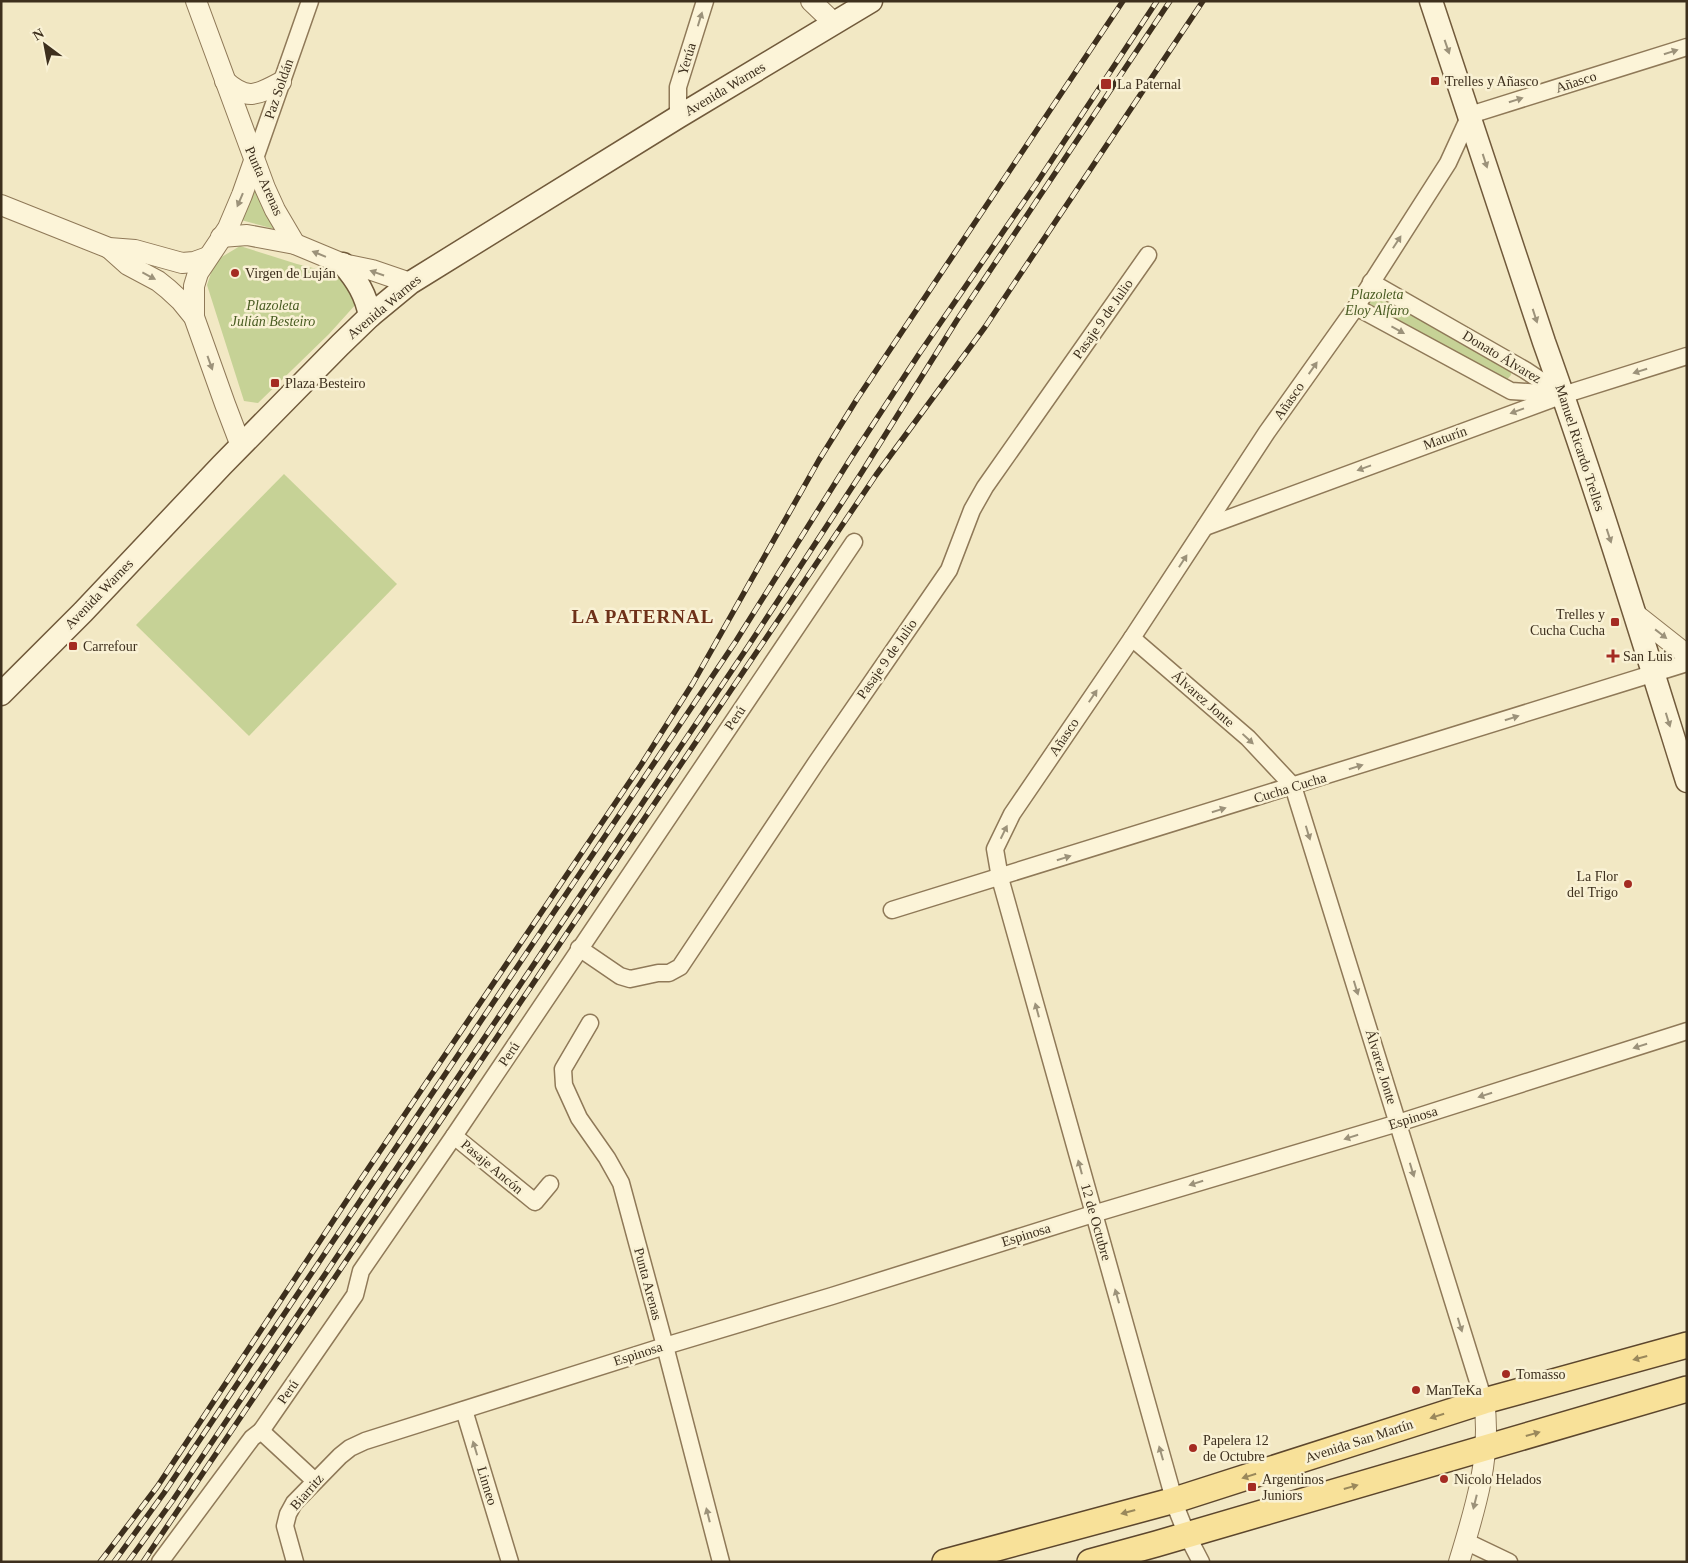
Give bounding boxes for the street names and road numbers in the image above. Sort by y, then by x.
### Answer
street label: Yerúa [675,40,699,77]
street label: Paz Soldán [262,57,296,121]
street label: Avenida Warnes [682,59,768,119]
street label: Añasco [1554,68,1598,96]
street label: Punta Arenas [242,144,286,218]
street label: Avenida Warnes [344,272,424,342]
street label: Pasaje 9 de Julio [1070,276,1136,362]
street label: Donato Álvarez [1460,327,1545,386]
street label: Añasco [1271,379,1307,423]
street label: Manuel Ricardo Trelles [1552,383,1608,513]
street label: Maturín [1421,423,1469,453]
street label: Avenida Warnes [62,556,136,632]
street label: Pasaje 9 de Julio [854,616,920,702]
street label: Álvarez Jonte [1169,667,1238,730]
street label: Perú [722,703,748,733]
street label: Añasco [1046,715,1082,759]
street label: Cucha Cucha [1252,770,1329,806]
street label: Álvarez Jonte [1363,1028,1400,1106]
street label: Perú [496,1039,522,1069]
street label: Espinosa [1387,1103,1440,1133]
street label: Pasaje Ancón [458,1137,526,1197]
street label: 12 de Octubre [1078,1182,1114,1262]
street label: Espinosa [1000,1220,1053,1250]
street label: Punta Arenas [631,1246,665,1322]
street label: Espinosa [612,1339,665,1369]
street label: Perú [274,1377,302,1407]
street label: Avenida San Martín [1303,1416,1415,1466]
street label: Linneo [474,1465,500,1507]
street label: Biarritz [287,1471,327,1513]

